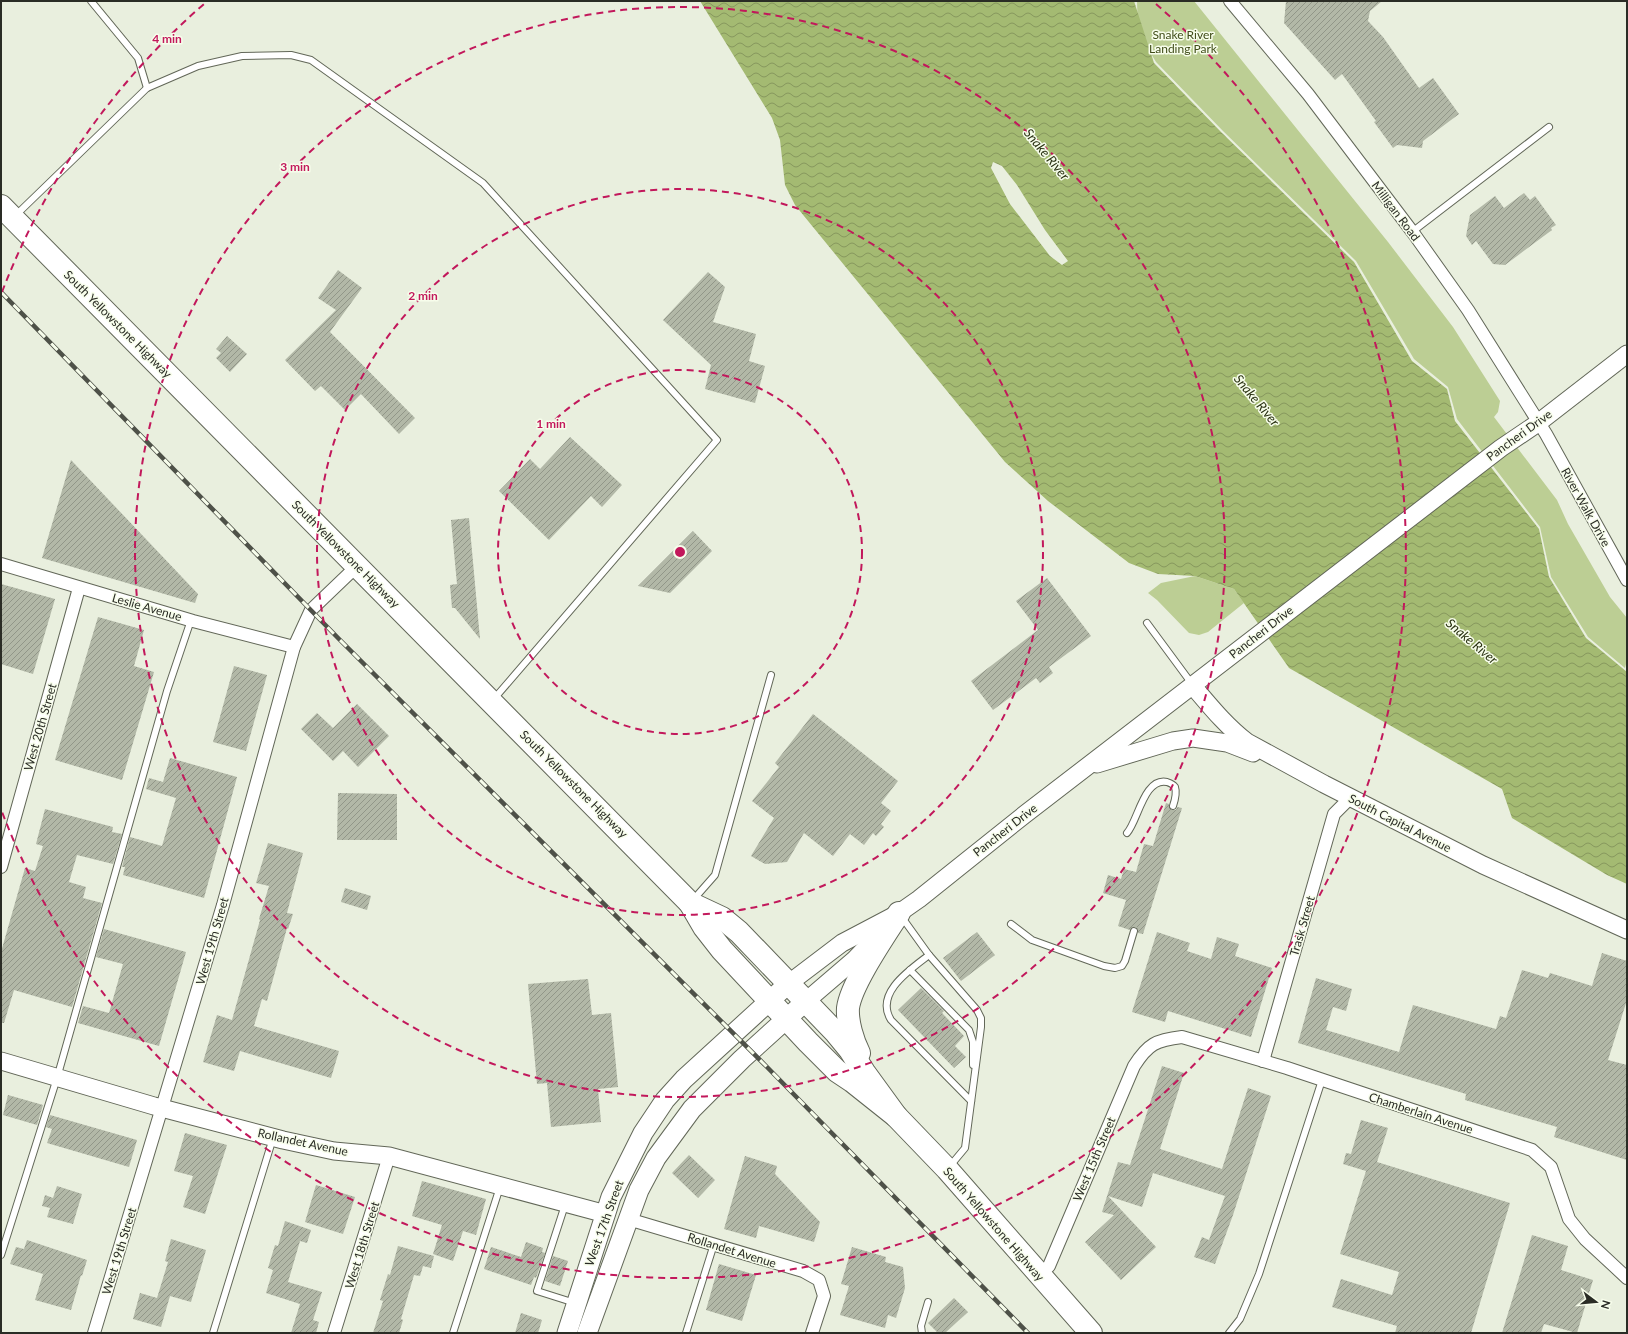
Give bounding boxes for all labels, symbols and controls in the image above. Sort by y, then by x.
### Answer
park label: Snake River Landing Park [1149,27,1218,56]
text: 4 min [152,31,182,46]
water label: Snake River [1021,125,1074,183]
text: 3 min [280,159,310,174]
street label: Milligan Road [1369,178,1423,244]
street label: South Yellowstone Highway [61,267,176,382]
text: 2 min [408,288,438,303]
water label: Snake River [1231,371,1284,429]
street label: Pancheri Drive [1483,406,1555,464]
text: 1 min [536,416,566,431]
street label: River Walk Drive [1558,465,1614,549]
street label: South Yellowstone Highway [289,497,404,612]
centre of rings [673,545,687,559]
street label: Leslie Avenue [110,590,184,624]
street label: Pancheri Drive [1226,602,1296,662]
water label: Snake River [1443,615,1501,668]
street label: West 20th Street [20,681,60,772]
street label: South Yellowstone Highway [517,727,632,842]
street label: South Capital Avenue [1346,791,1454,855]
street label: Pancheri Drive [970,800,1040,860]
street label: Trask Street [1286,893,1318,958]
street label: West 19th Street [192,895,232,986]
street label: Chamberlain Avenue [1367,1089,1475,1137]
street label: West 15th Street [1069,1114,1119,1203]
street label: Rollandet Avenue [256,1125,350,1159]
street label: South Yellowstone Highway [940,1164,1048,1285]
street label: West 17th Street [582,1177,627,1268]
street label: West 18th Street [342,1199,383,1290]
street label: West 19th Street [99,1205,140,1296]
street label: Rollandet Avenue [686,1229,778,1271]
north arrow [1576,1282,1616,1322]
text: N [1599,1299,1614,1311]

